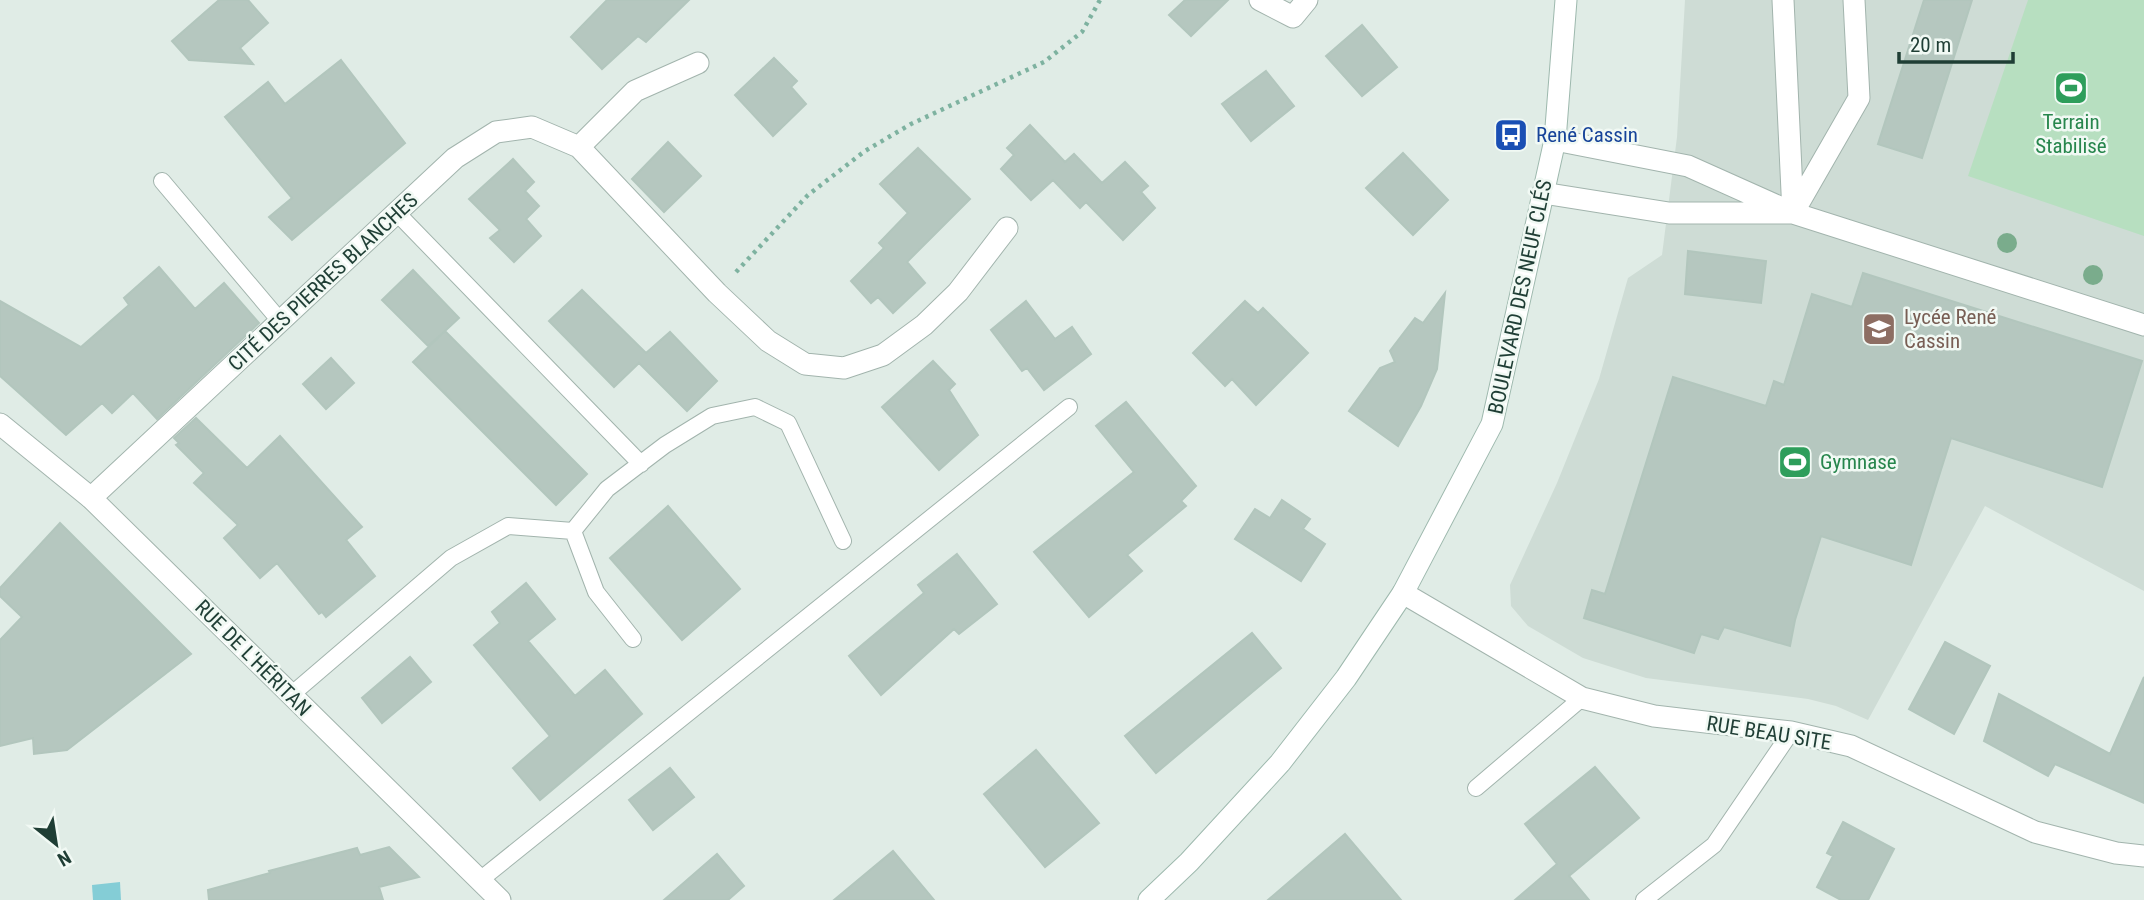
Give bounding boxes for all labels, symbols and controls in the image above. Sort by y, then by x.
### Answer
scale bar [1899,21,2013,65]
text: 20 m [1910,33,1951,57]
sports icon: Terrain Stabilisé [2052,69,2090,107]
place label: Terrain Stabilisé [2035,110,2107,158]
bus stop icon: René Cassin [1492,116,1530,154]
place label: René Cassin [1536,123,1638,147]
street label: BOULEVARD DES NEUF CLÉS [1483,178,1557,416]
street label: CITÉ DES PIERRES BLANCHES [223,188,423,376]
place label: Lycée René Cassin [1904,305,1997,353]
school or university icon: Lycée René Cassin [1860,310,1898,348]
sports icon: Gymnase [1776,443,1814,481]
place label: Gymnase [1820,450,1897,474]
street label: RUE DE L'HÉRITAN [190,595,316,721]
street label: RUE BEAU SITE [1705,711,1833,755]
north arrow [21,809,91,879]
text: N [53,845,75,871]

